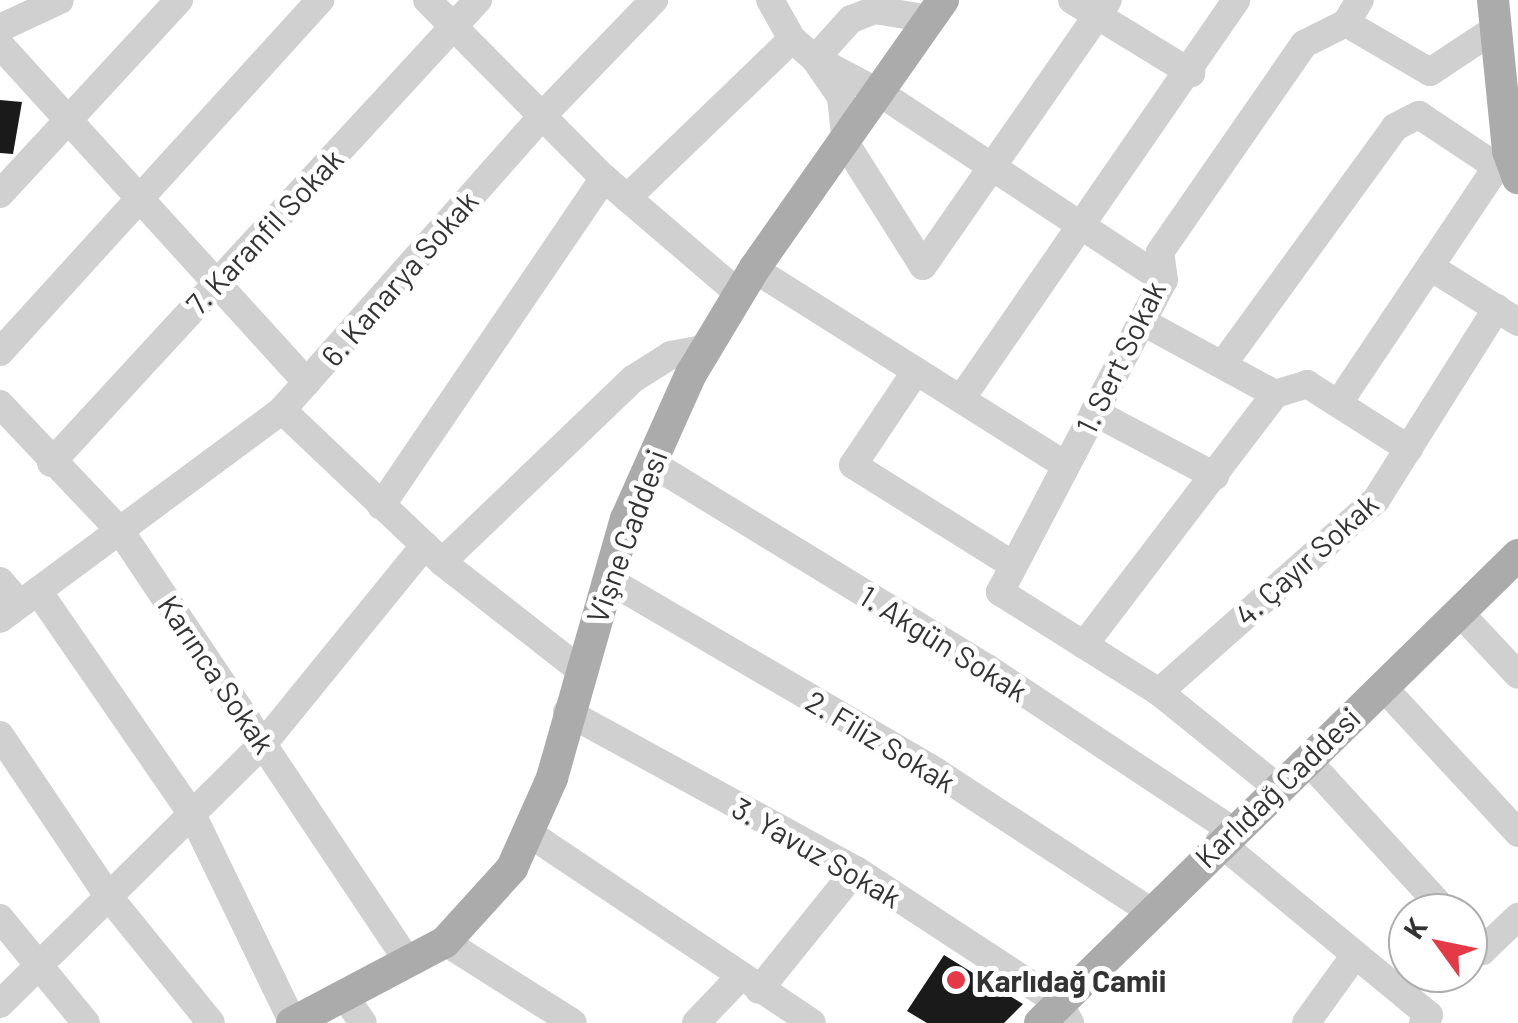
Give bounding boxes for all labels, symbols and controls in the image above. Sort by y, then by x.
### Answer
street label: 7. Karanfil Sokak [178,141,350,321]
street label: 6. Kanarya Sokak [313,183,485,373]
street label: 1. Sert Sokak [1068,275,1172,439]
street label: Vişne Caddesi [578,444,674,628]
street label: 4. Çayır Sokak [1227,485,1385,633]
street label: 1. Akgün Sokak [853,577,1035,709]
street label: Karınca Sokak [151,588,283,760]
street label: 2. Filiz Sokak [800,682,962,800]
street label: Karlıdağ Caddesi [1187,699,1367,875]
street label: 3. Yavuz Sokak [726,789,908,915]
north arrow [1388,893,1488,993]
text: K [1395,911,1434,944]
place label: Karlıdağ Camii [976,962,1166,998]
marker: Karlıdağ Camii [945,969,967,991]

